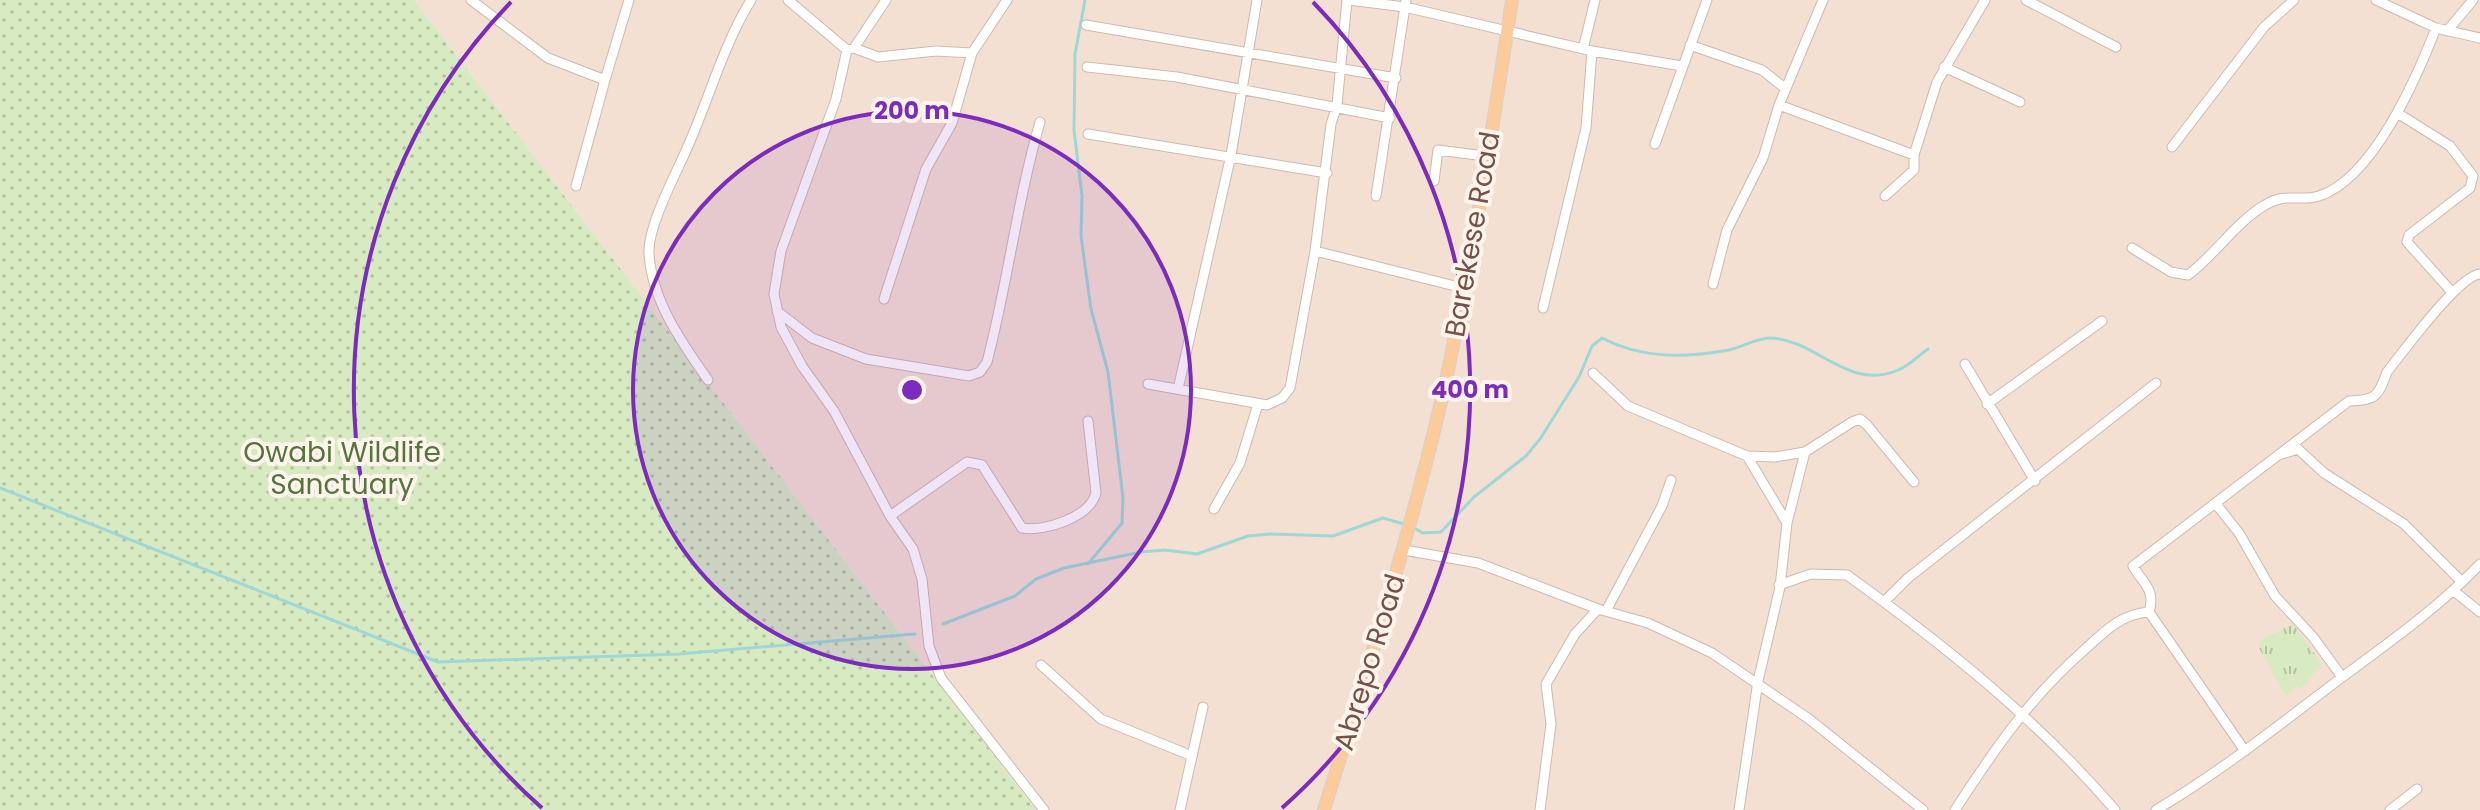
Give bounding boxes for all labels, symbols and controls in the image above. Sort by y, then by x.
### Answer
text: 200 m [874,94,950,127]
street label: Barekese Road [1435,128,1510,340]
text: 400 m [1431,373,1509,406]
centre of rings [898,376,926,404]
park label: Owabi Wildlife Sanctuary [243,433,441,504]
street label: Abrepo Road [1324,569,1415,755]

